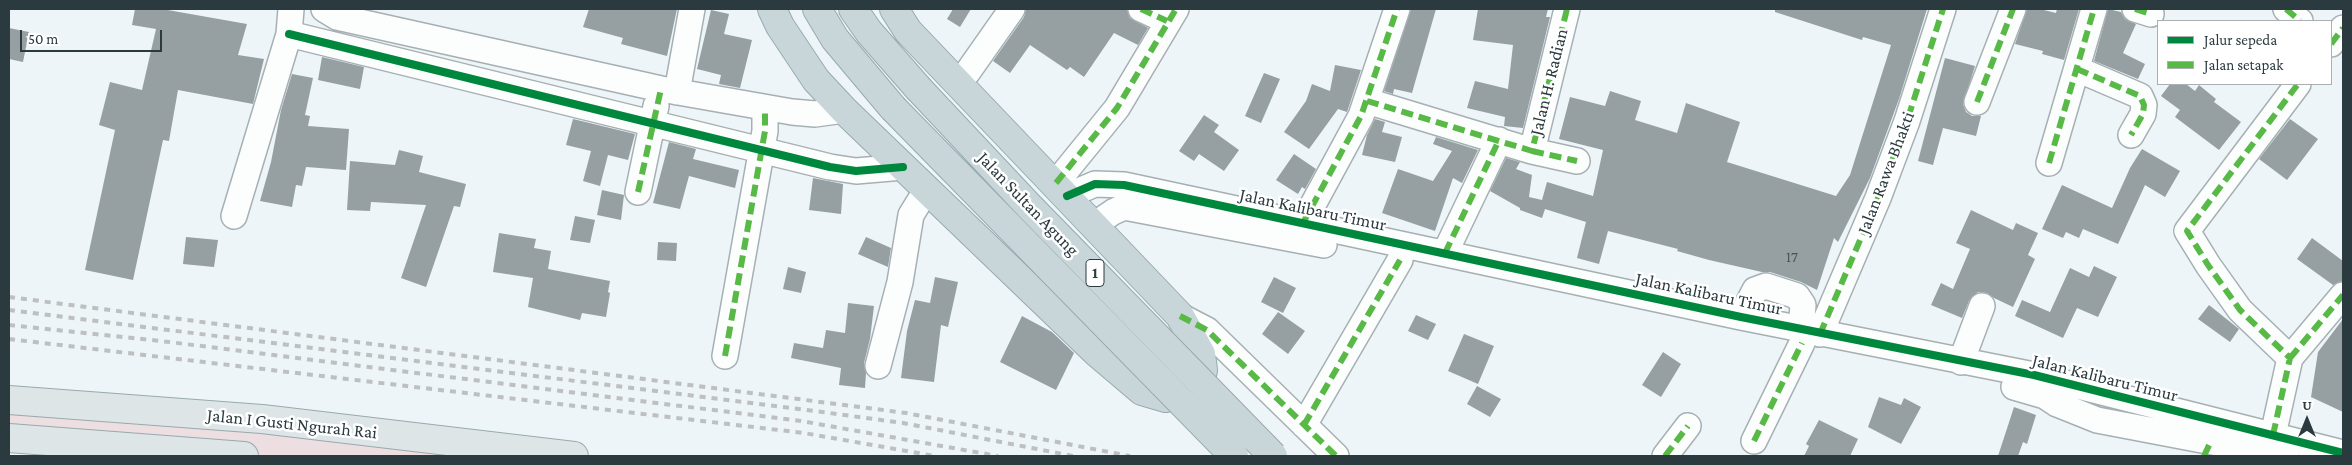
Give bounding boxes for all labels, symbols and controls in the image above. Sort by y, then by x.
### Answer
scale bar [22,20,165,52]
legend [2157,20,2332,85]
street label: Jalan H. Radian [1525,26,1573,138]
text: 50 m [28,31,58,47]
text: Jalur sepeda [2204,32,2277,48]
text: Jalan setapak [2204,57,2283,73]
street label: Jalan Rawa Bhakti [1853,109,1919,237]
street label: Jalan Sultan Agung [973,147,1083,261]
street label: Jalan Kalibaru Timur [1238,184,1388,236]
house number: 17 [1786,248,1798,266]
road number: 1 [1086,260,1104,286]
street label: Jalan Kalibaru Timur [1634,268,1784,320]
street label: Jalan Kalibaru Timur [2030,349,2180,407]
north arrow [2282,395,2332,445]
text: U [2302,397,2312,413]
street label: Jalan I Gusti Ngurah Rai [206,404,378,444]

